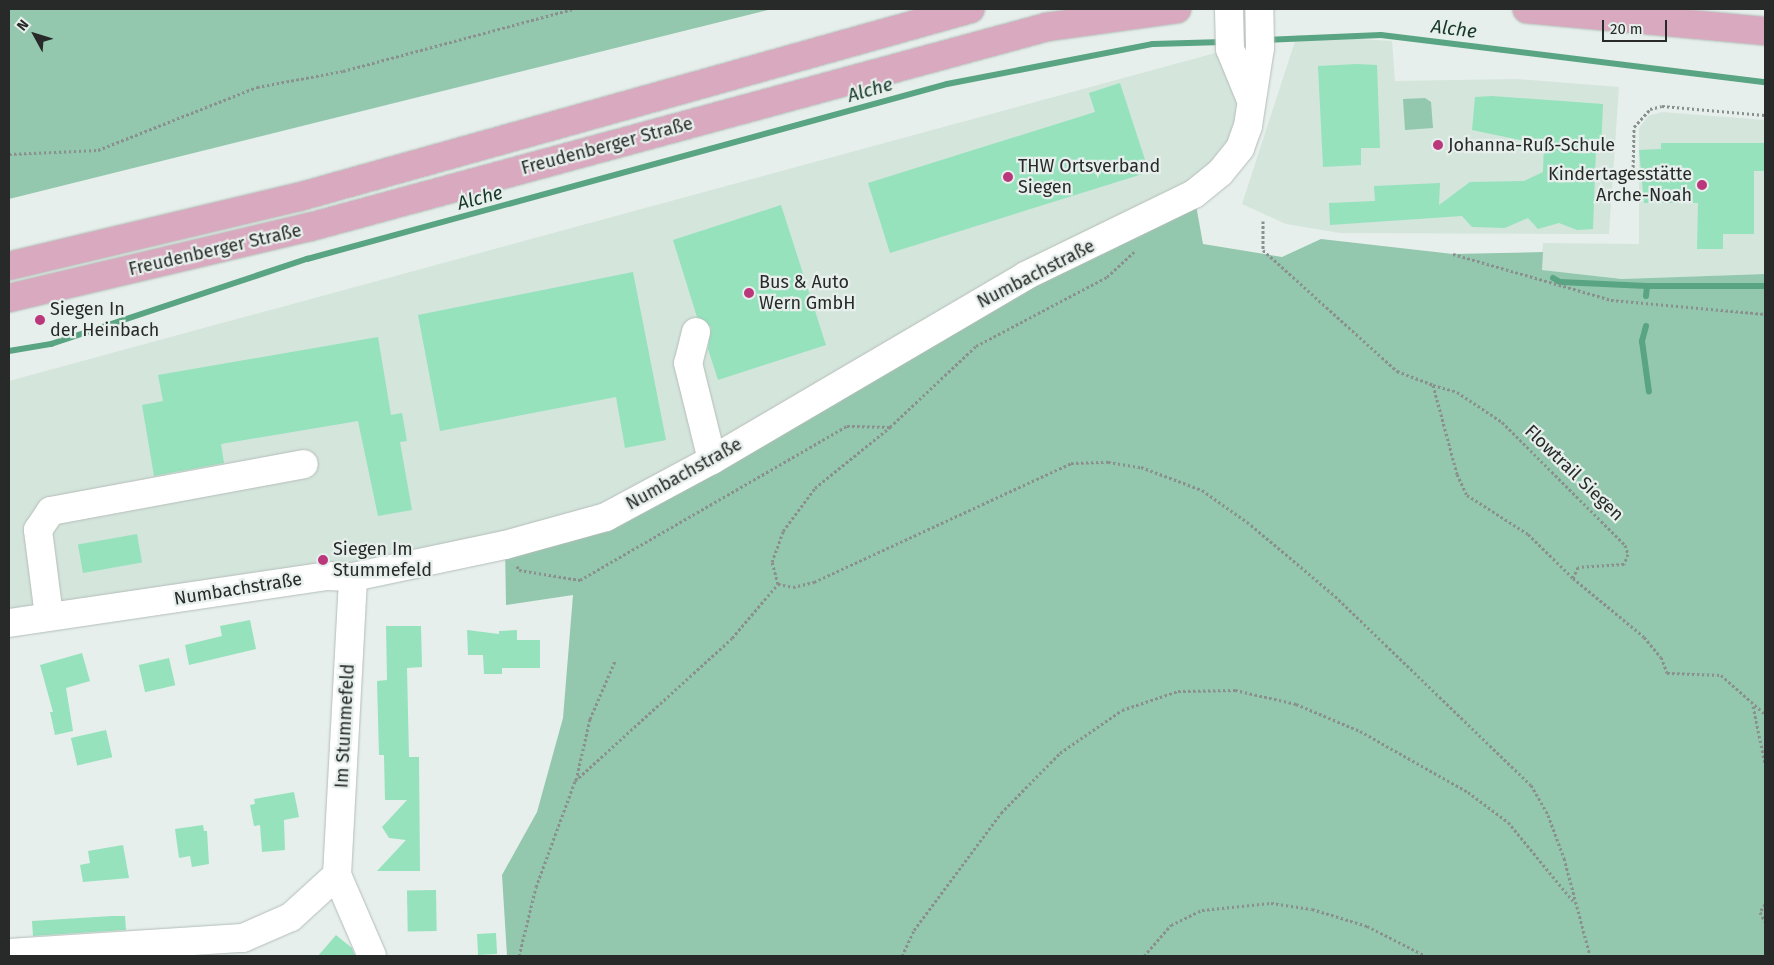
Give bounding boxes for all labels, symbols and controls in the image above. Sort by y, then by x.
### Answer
north arrow [10,10,60,60]
scale bar [1604,10,1669,42]
water label: Alche [1430,15,1478,43]
text: N [13,16,32,34]
text: 20 m [1610,20,1643,38]
water label: Alche [845,73,895,107]
street label: Freudenberger Straße [519,113,695,179]
place label: Johanna-Ruß-Schule [1448,134,1615,156]
marker: Johanna-Ruß-Schule [1432,139,1444,151]
place label: THW Ortsverband Siegen [1018,156,1160,198]
place label: Kindertagesstätte Arche-Noah [1548,164,1692,206]
marker: THW Ortsverband Siegen [1002,171,1014,183]
marker: Kindertagesstätte Arche-Noah [1696,179,1708,191]
water label: Alche [455,181,505,215]
street label: Freudenberger Straße [126,220,304,280]
street label: Numbachstraße [974,235,1098,313]
place label: Bus & Auto Wern GmbH [759,272,855,314]
marker: Bus & Auto Wern GmbH [743,287,755,299]
place label: Siegen In der Heinbach [50,299,159,342]
marker: Siegen In der Heinbach [34,314,46,326]
street label: Flowtrail Siegen [1520,420,1628,526]
street label: Numbachstraße [622,433,746,515]
place label: Siegen Im Stummefeld [333,539,432,582]
marker: Siegen Im Stummefeld [317,554,329,566]
street label: Numbachstraße [173,568,303,610]
street label: Im Stummefeld [331,663,359,789]

